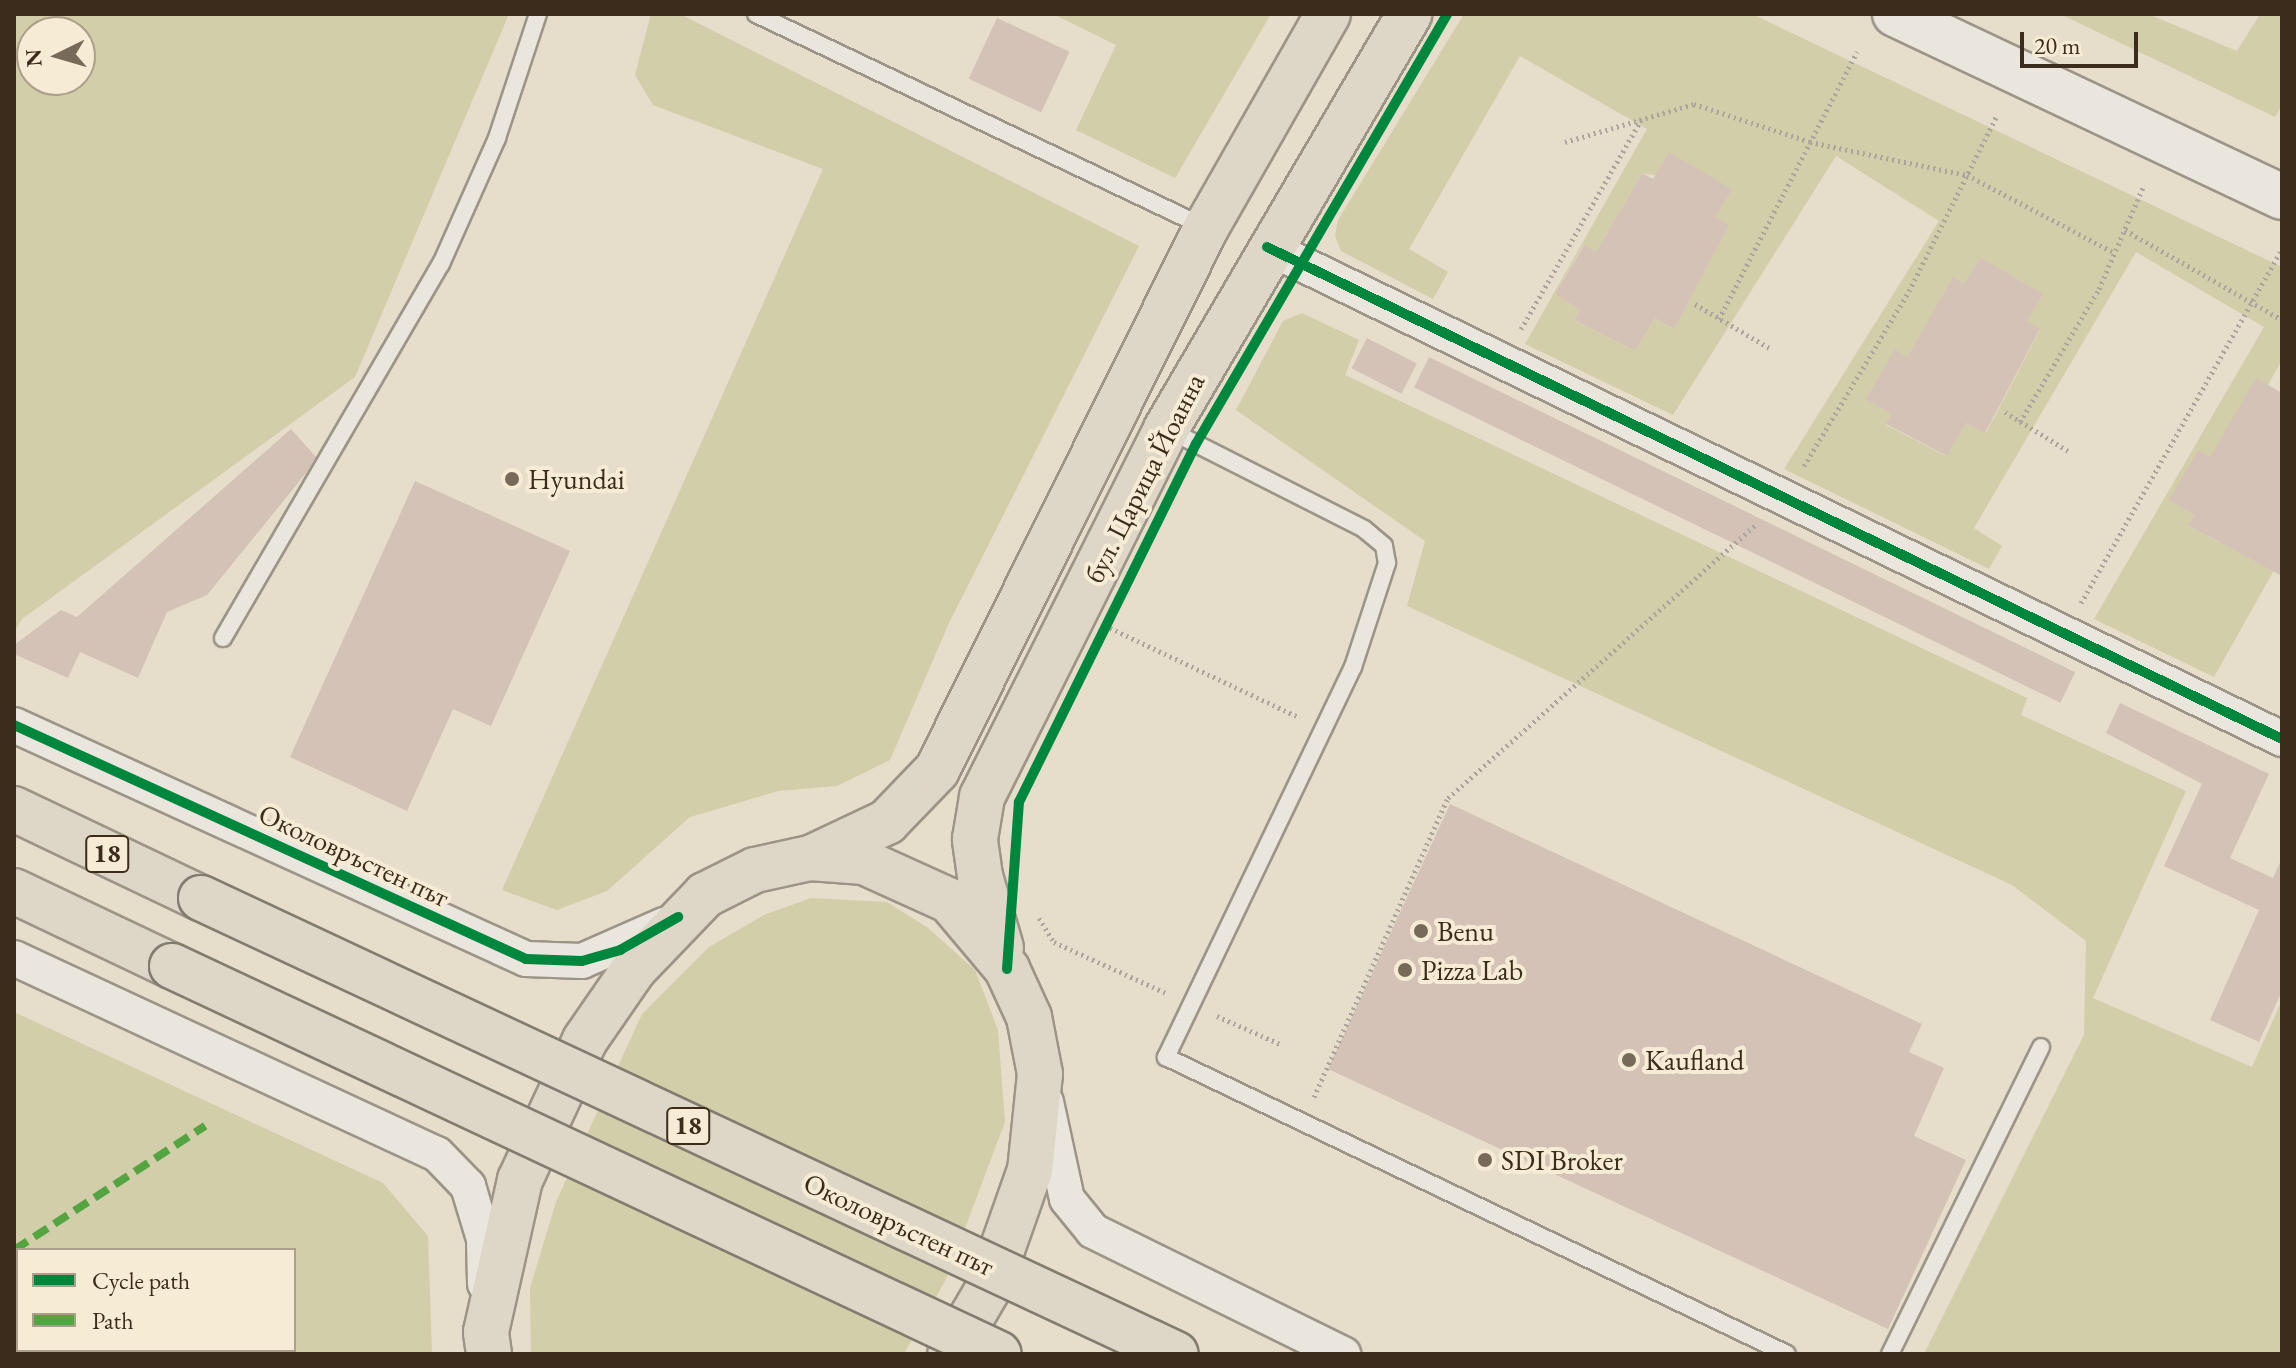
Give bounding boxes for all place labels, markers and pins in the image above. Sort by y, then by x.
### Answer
place label: Hyundai [528,462,625,496]
marker: Hyundai [503,470,521,488]
place label: Benu [1437,914,1494,948]
marker: Benu [1412,922,1430,940]
place label: Pizza Lab [1421,953,1523,987]
marker: Pizza Lab [1396,961,1414,979]
place label: Kaufland [1645,1043,1744,1077]
marker: Kaufland [1620,1051,1638,1069]
place label: SDI Broker [1501,1143,1623,1177]
marker: SDI Broker [1476,1151,1494,1169]

